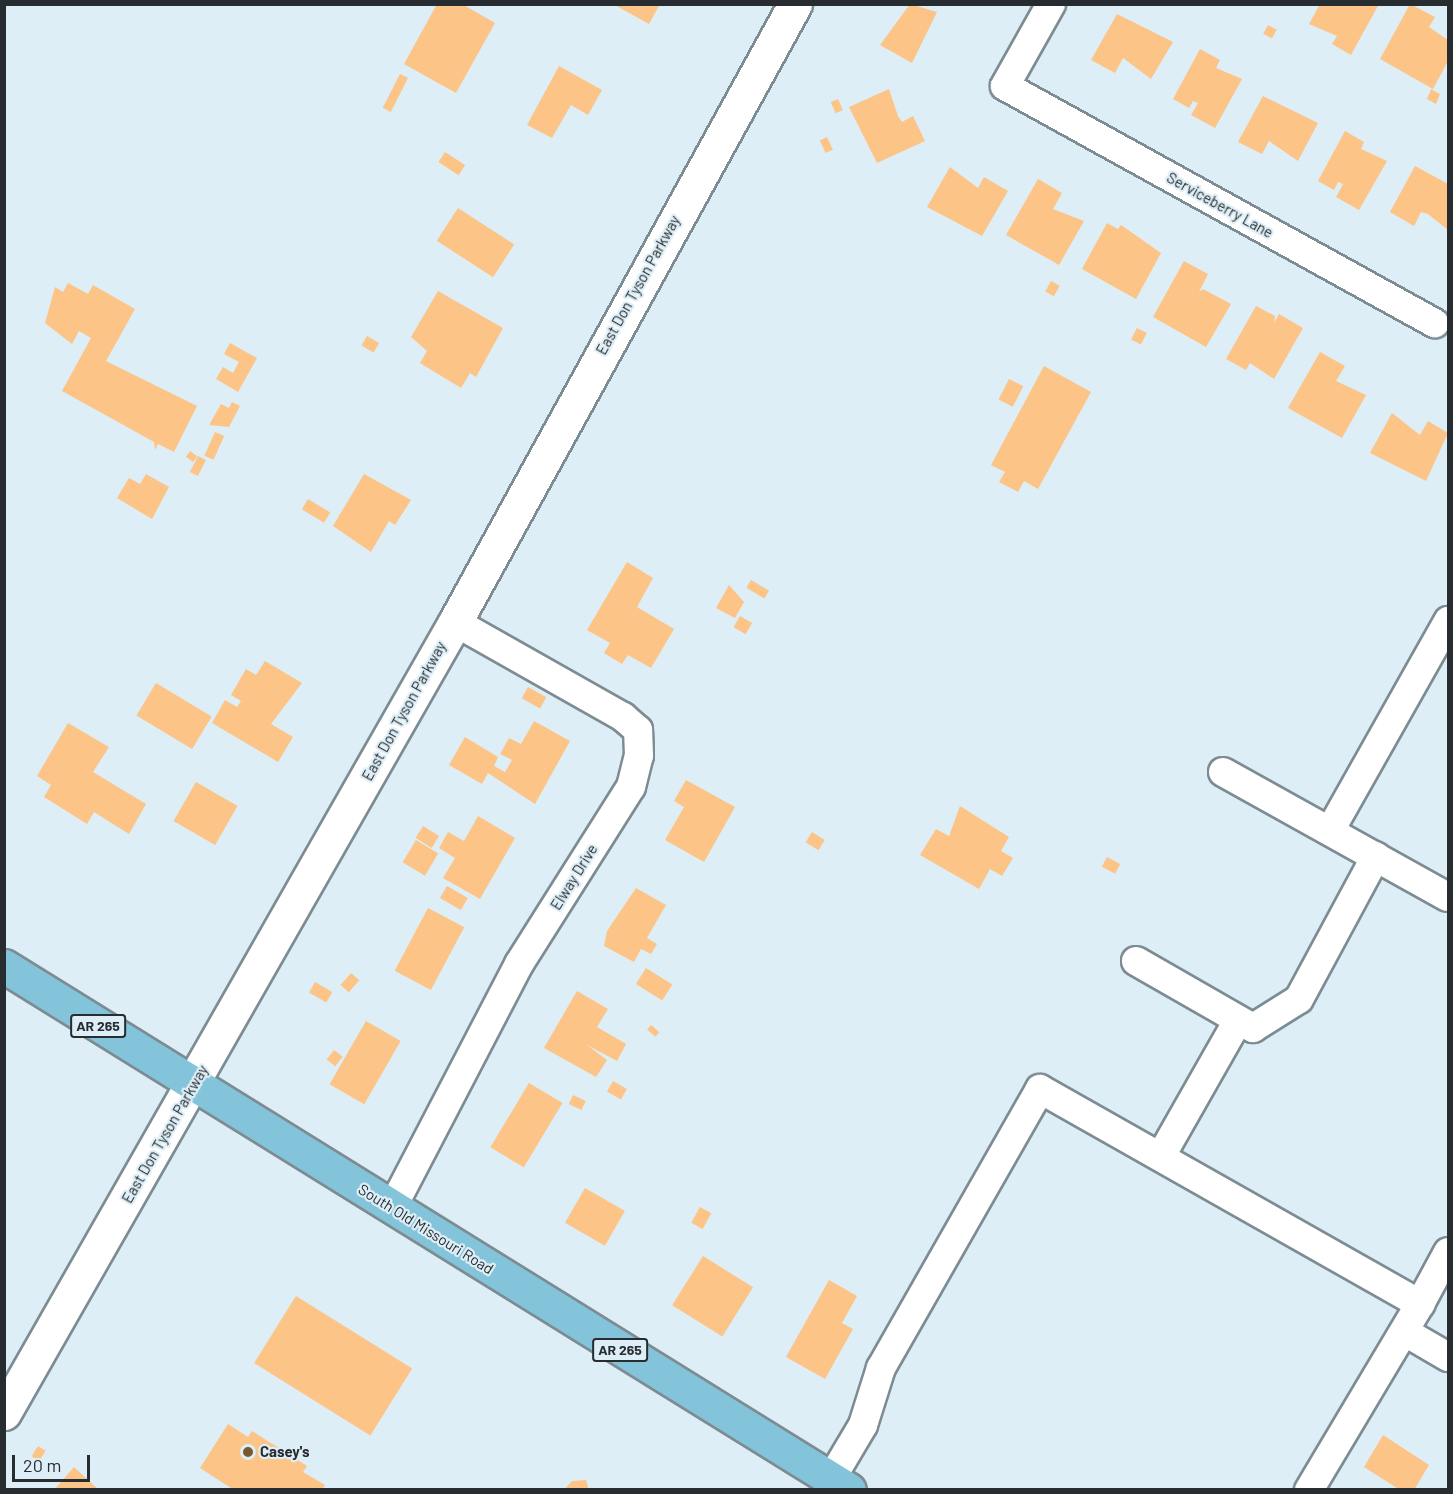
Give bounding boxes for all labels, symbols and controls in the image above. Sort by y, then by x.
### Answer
street label: Serviceberry Lane [1164,168,1276,242]
street label: East Don Tyson Parkway [592,212,684,358]
street label: East Don Tyson Parkway [358,638,450,784]
street label: Elway Drive [547,841,601,913]
road number: AR 265 [70,1015,126,1037]
street label: East Don Tyson Parkway [118,1062,212,1206]
street label: South Old Missouri Road [355,1180,497,1278]
road number: AR 265 [592,1339,648,1361]
scale bar [15,1443,93,1481]
place label: Casey's [260,1443,310,1461]
marker: Casey's [241,1445,255,1459]
text: 20 m [23,1454,61,1476]

